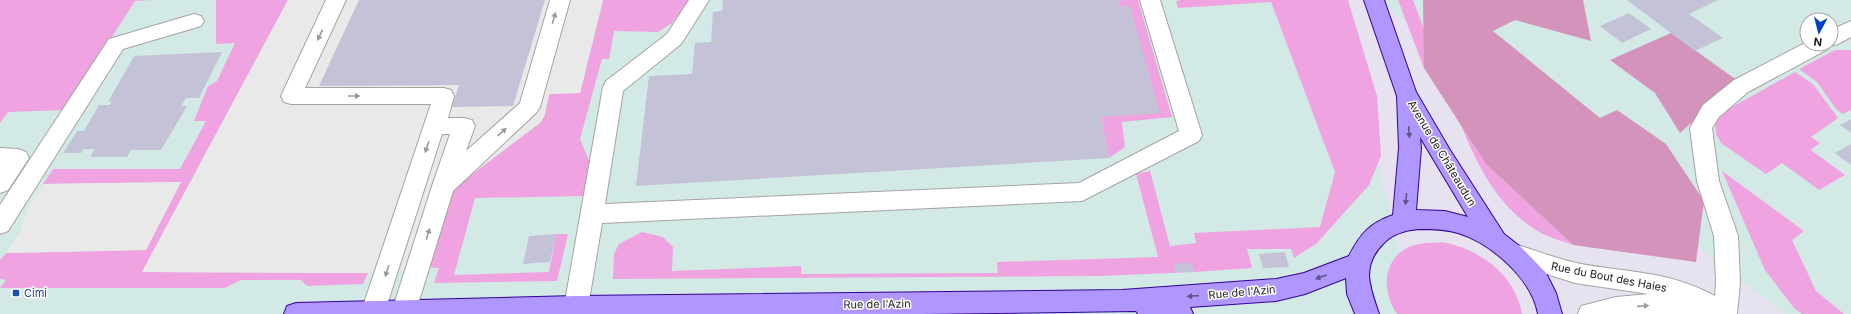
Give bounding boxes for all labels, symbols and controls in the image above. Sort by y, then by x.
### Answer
one-way arrow [552,12,558,24]
north arrow [1799,12,1839,52]
one-way arrow [317,30,323,41]
text: N [1813,34,1823,49]
one-way arrow [348,93,361,99]
street label: Avenue de Châteaudun [1405,97,1479,209]
one-way arrow [1405,126,1412,138]
one-way arrow [497,128,507,137]
one-way arrow [424,141,430,153]
one-way arrow [1403,193,1409,205]
one-way arrow [425,228,431,240]
street label: Rue du Bout des Haies [1550,259,1668,295]
one-way arrow [383,265,389,277]
one-way arrow [1315,274,1327,280]
street label: Rue de l'Azin [1208,282,1276,302]
place label: Cimi [24,286,47,300]
marker: Cimi [11,288,21,298]
one-way arrow [1187,292,1199,299]
street label: Rue de l'Azin [843,296,911,312]
one-way arrow [1637,302,1649,309]

